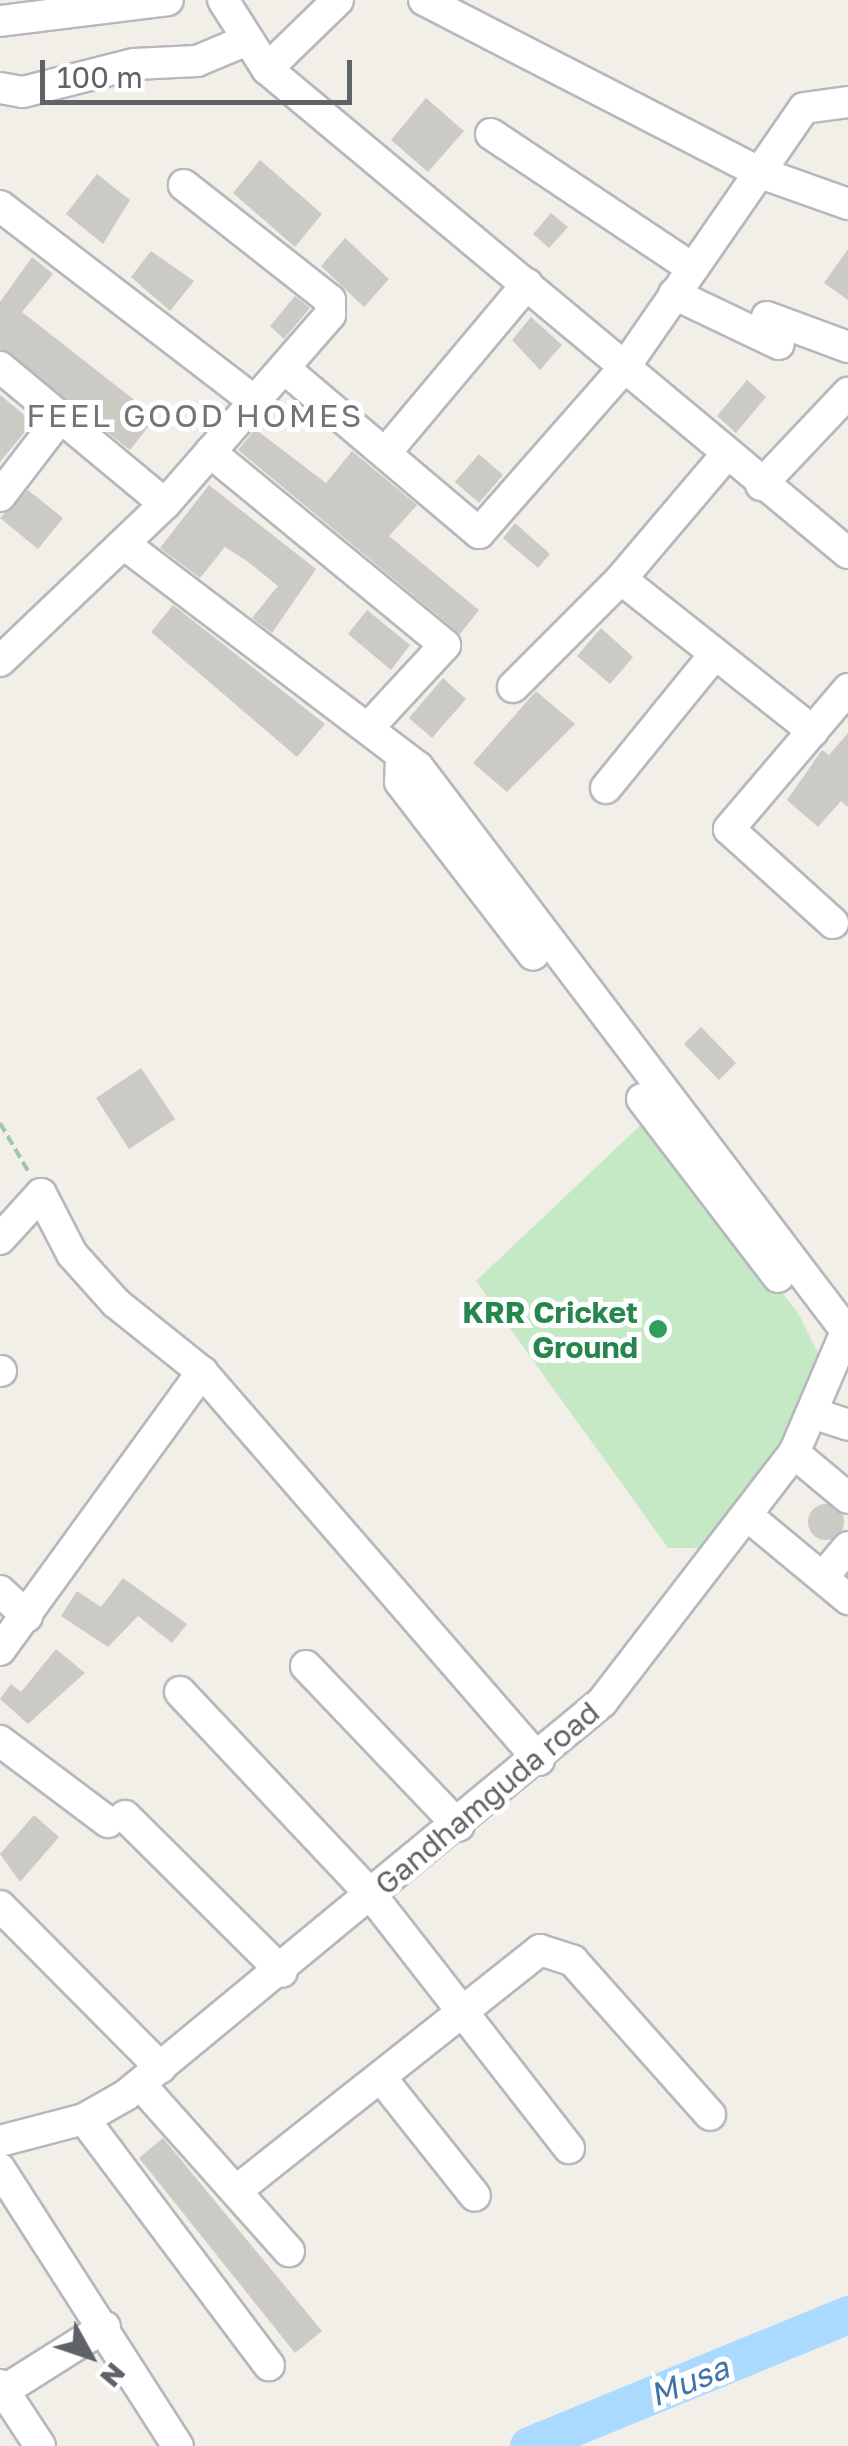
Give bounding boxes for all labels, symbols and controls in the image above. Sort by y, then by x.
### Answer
scale bar [45,40,358,102]
text: 100 m [57,59,143,95]
district label: FEEL GOOD HOMES [26,396,364,434]
place label: KRR Cricket Ground [462,1294,638,1364]
marker: KRR Cricket Ground [647,1318,669,1340]
street label: Gandhamguda road [368,1694,606,1902]
north arrow [40,2306,140,2406]
water label: Musa [644,2348,734,2414]
text: N [94,2357,133,2394]

